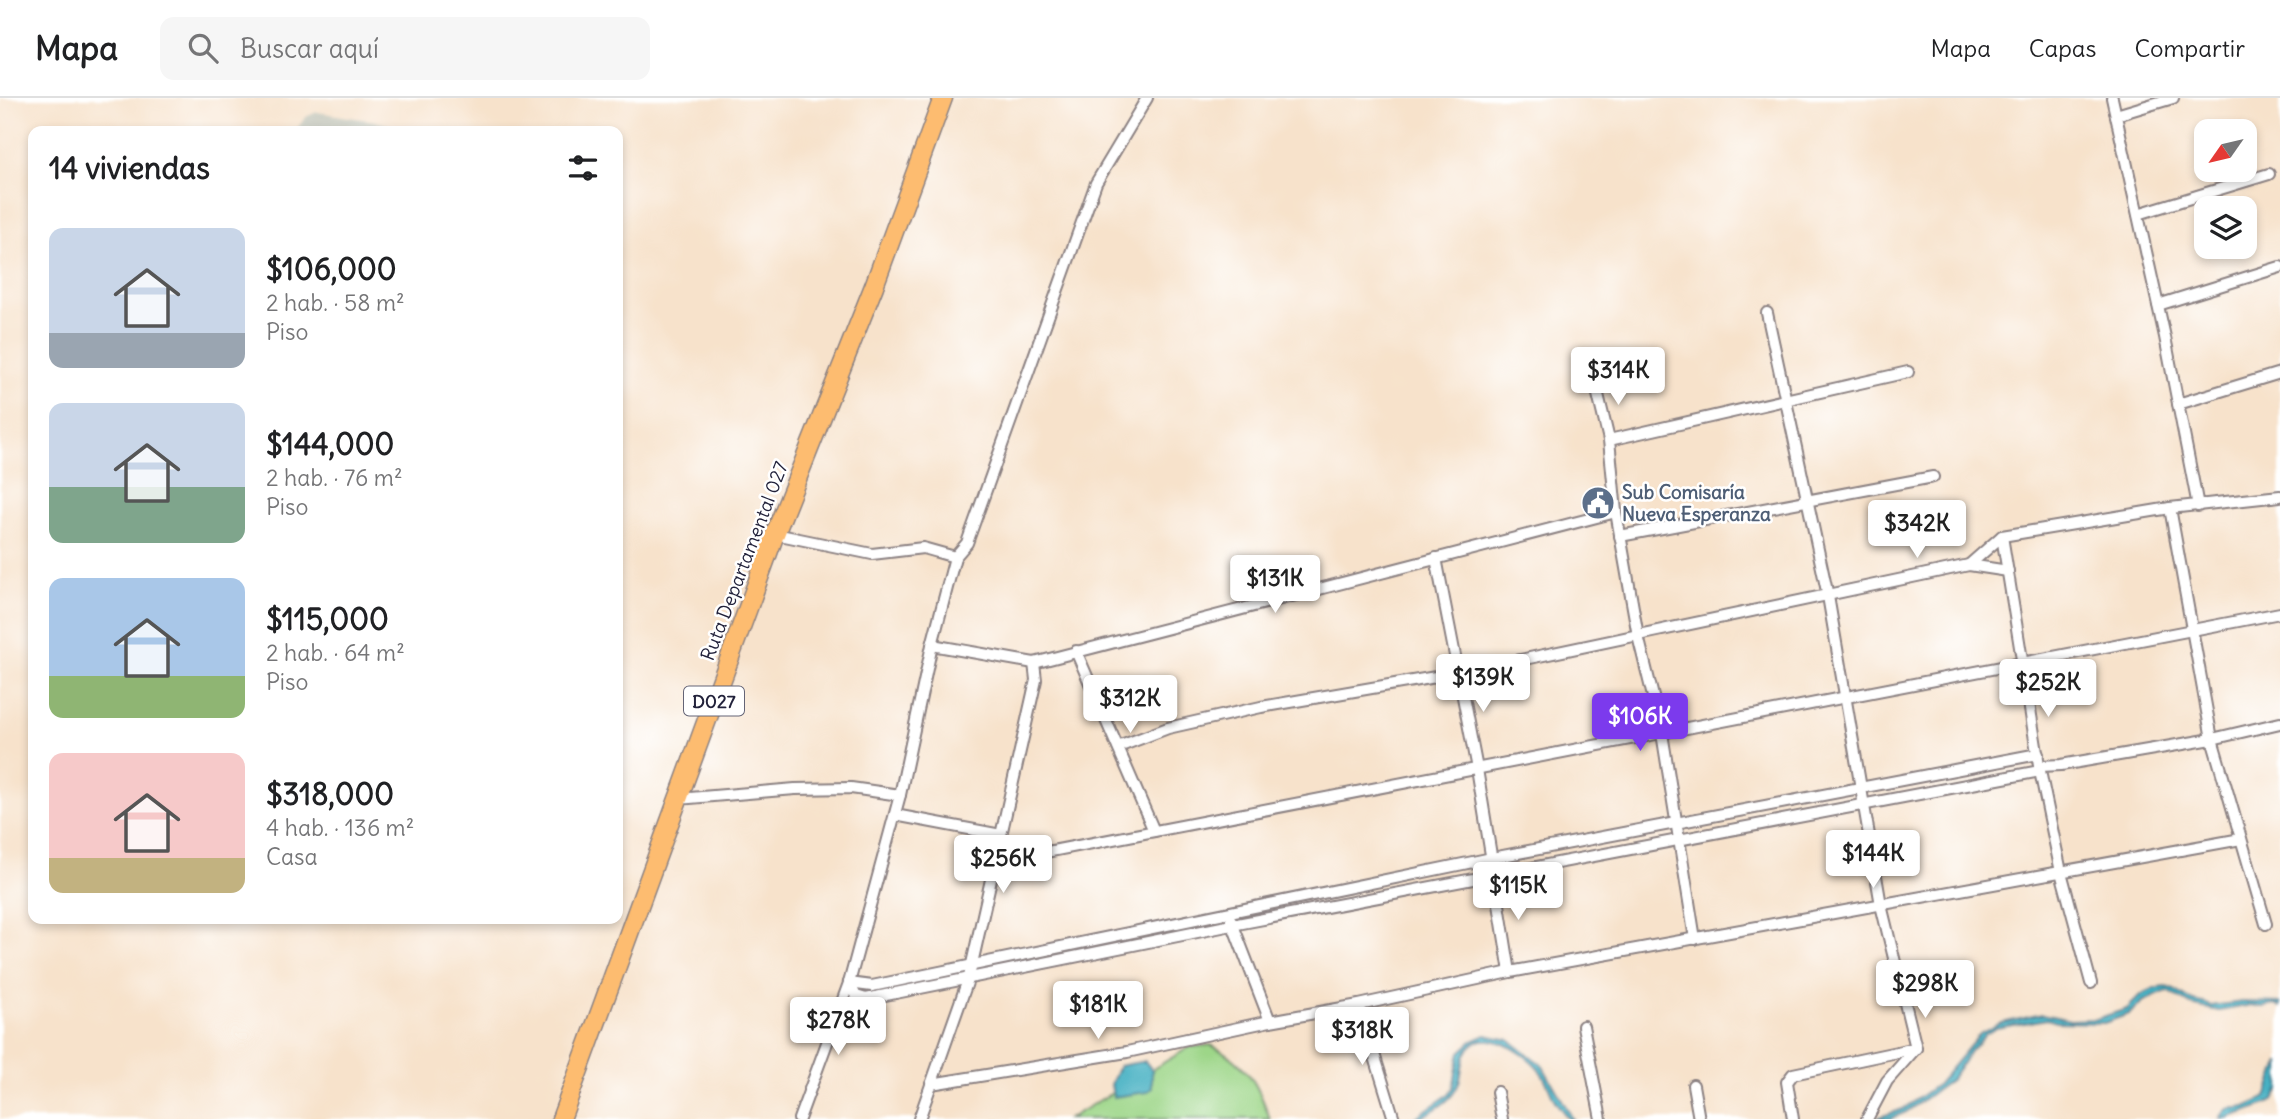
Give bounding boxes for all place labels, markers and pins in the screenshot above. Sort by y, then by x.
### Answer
pin: $314K [1569,348,1667,407]
place label: Sub Comisaría Nueva Esperanza [1622,480,1771,526]
public building icon: Sub Comisaría Nueva Esperanza [1579,484,1617,522]
pin: $342K [1868,500,1966,560]
pin: $131K [1226,556,1324,615]
pin: $139K [1434,654,1532,714]
pin: $252K [1999,660,2097,719]
pin: $312K [1081,676,1179,735]
pin: $106K [1591,694,1689,753]
pin: $144K [1824,830,1922,890]
pin: $256K [954,836,1052,895]
pin: $115K [1469,862,1567,922]
pin: $298K [1876,960,1974,1020]
pin: $181K [1049,982,1147,1041]
pin: $278K [789,998,887,1057]
pin: $318K [1313,1007,1411,1067]

